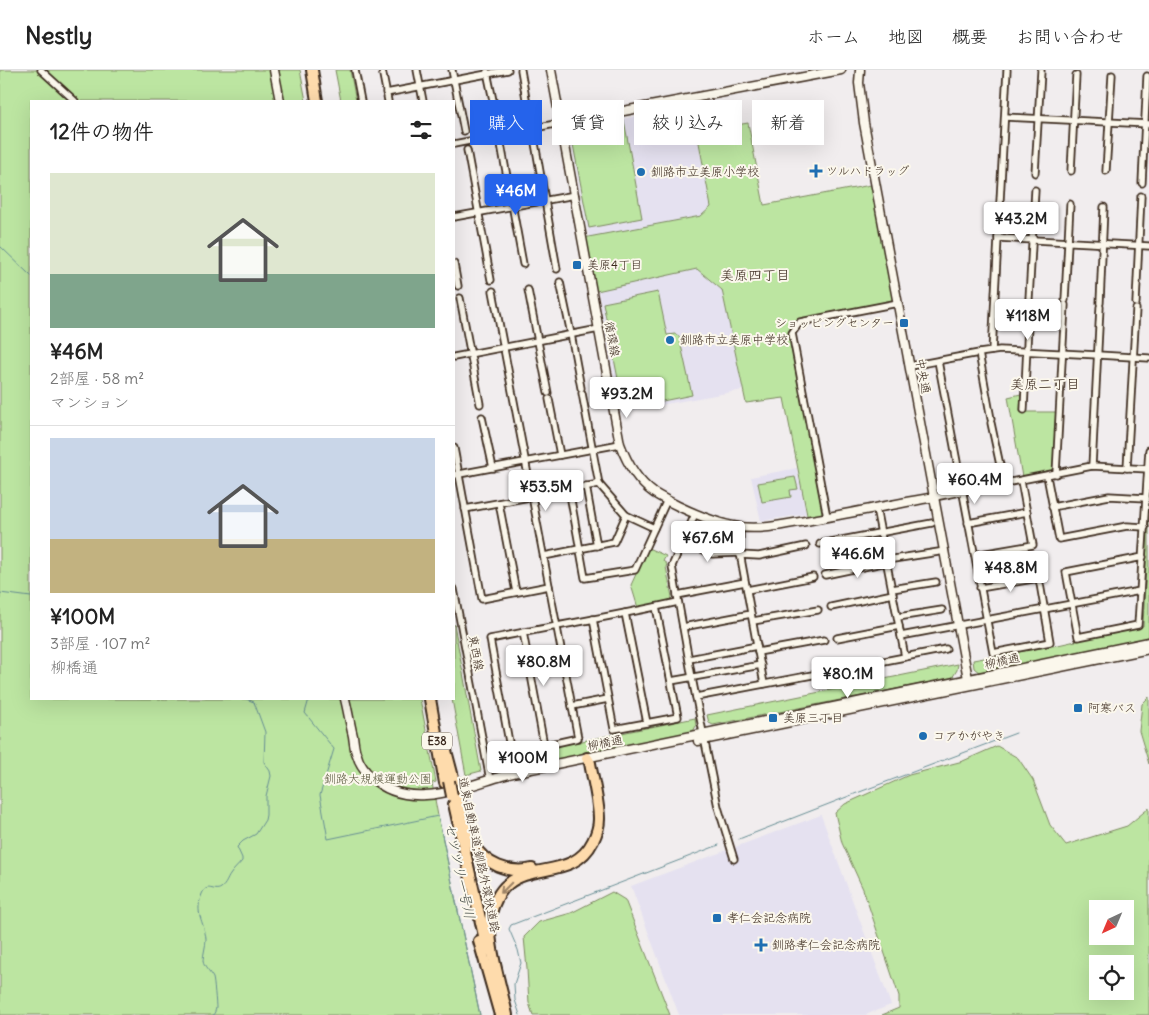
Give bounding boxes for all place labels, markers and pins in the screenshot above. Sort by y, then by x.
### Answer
place label: ツルハドラッグ [826,163,910,178]
place label: 釧路市立美原小学校 [651,164,759,179]
marker: ツルハドラッグ [810,165,822,177]
marker: 釧路市立美原小学校 [635,166,647,178]
pin: ¥46M [486,174,546,216]
pin: ¥43.2M [980,202,1062,244]
place label: 美原4丁目 [587,257,642,272]
marker: 美原4丁目 [571,259,583,271]
pin: ¥118M [993,298,1063,341]
place label: ショッピングセンター [775,315,894,330]
marker: ショッピングセンター [898,317,910,329]
place label: 釧路市立美原中学校 [680,332,788,347]
marker: 釧路市立美原中学校 [664,334,676,346]
pin: ¥93.2M [586,376,668,419]
pin: ¥60.4M [934,462,1016,505]
pin: ¥53.5M [505,470,587,512]
pin: ¥67.6M [667,520,749,563]
pin: ¥46.6M [817,536,899,579]
pin: ¥48.8M [970,550,1052,593]
pin: ¥80.8M [503,644,585,687]
pin: ¥80.1M [807,656,889,699]
place label: 阿寒バス [1088,700,1136,715]
marker: 阿寒バス [1072,702,1084,714]
place label: 美原三丁目 [783,710,843,725]
marker: 美原三丁目 [767,712,779,724]
place label: コアかがやき [933,728,1005,743]
marker: コアかがやき [917,730,929,742]
pin: ¥100M [488,740,558,783]
place label: 孝仁会記念病院 [727,910,811,925]
marker: 孝仁会記念病院 [711,912,723,924]
place label: 釧路孝仁会記念病院 [772,937,880,952]
marker: 釧路孝仁会記念病院 [754,938,768,952]

